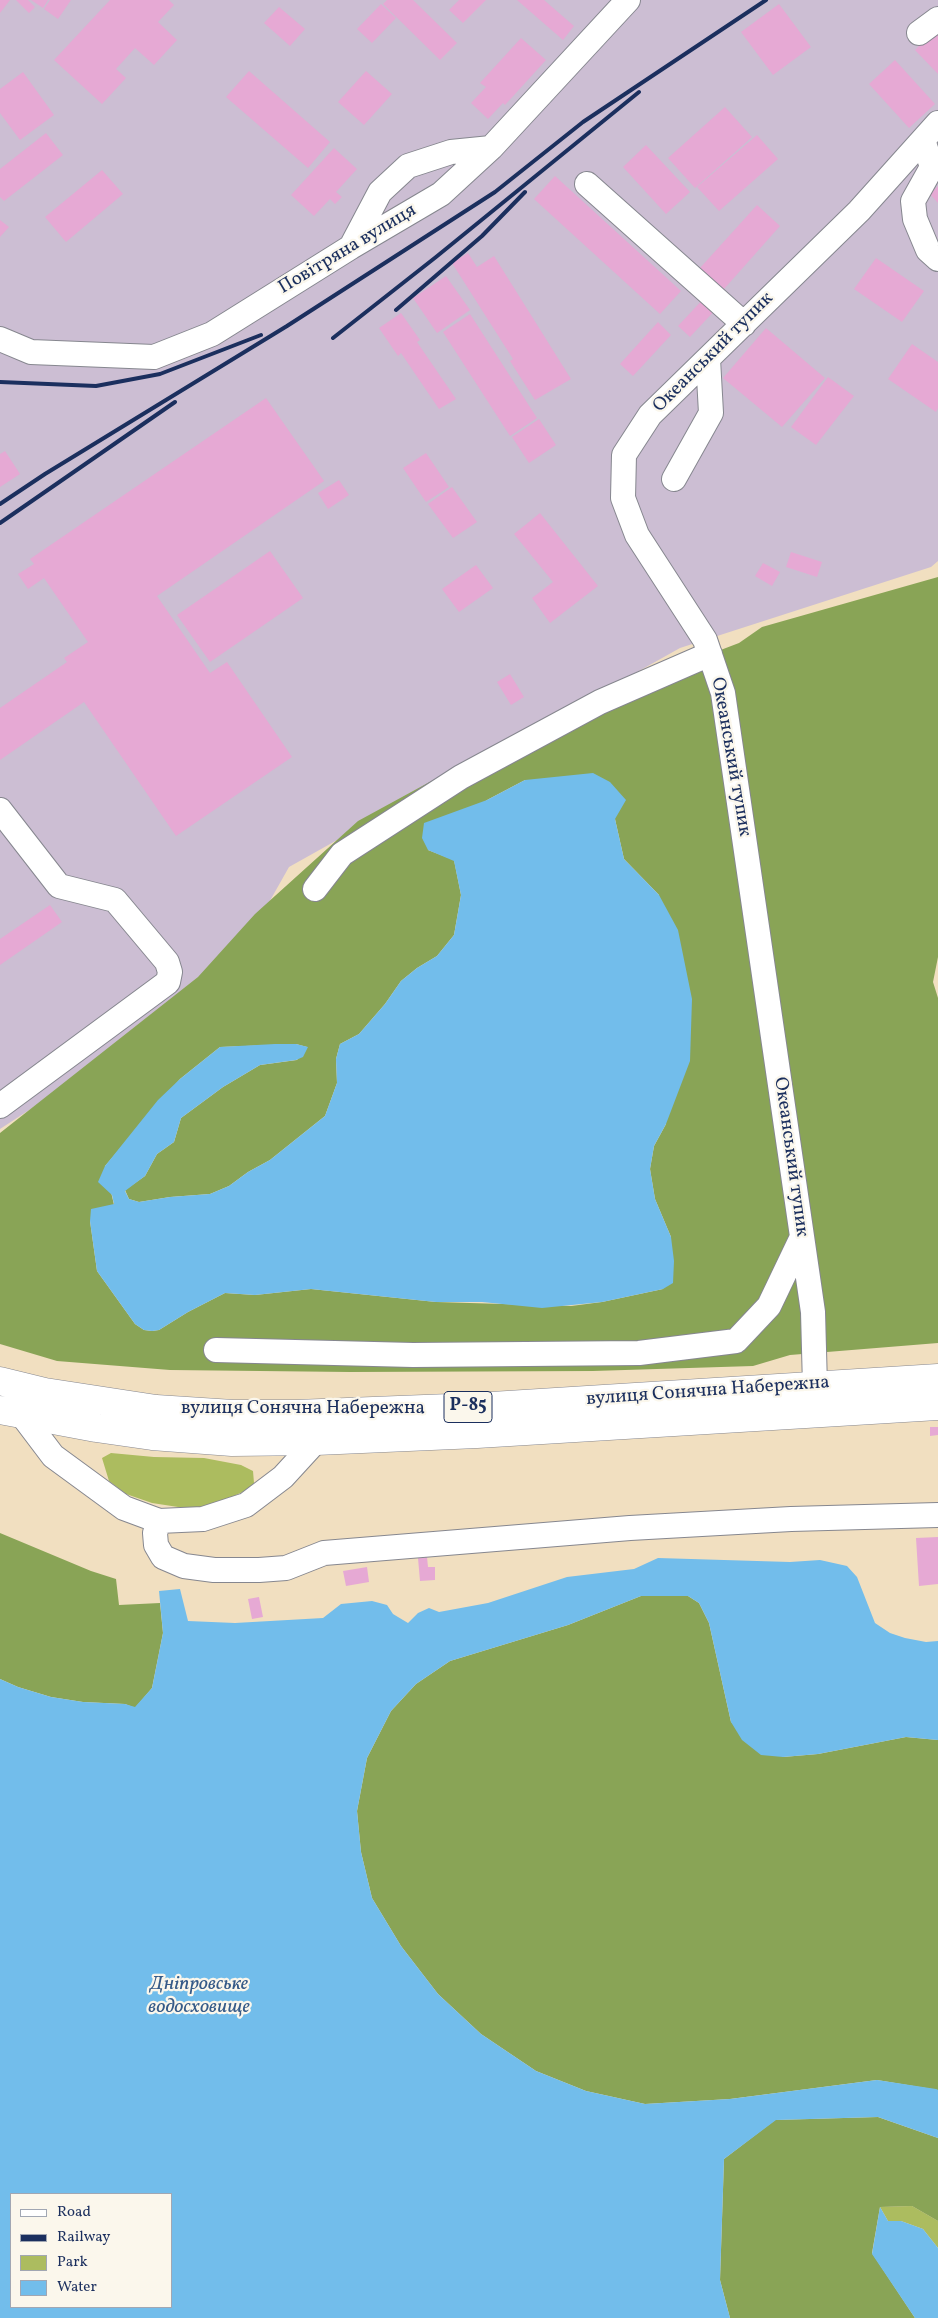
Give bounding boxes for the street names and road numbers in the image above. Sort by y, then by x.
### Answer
street label: Повітряна вулиця [275,200,421,300]
street label: Океанський тупик [649,288,779,418]
street label: Океанський тупик [705,676,755,838]
street label: Океанський тупик [767,1076,813,1238]
street label: вулиця Сонячна Набережна [586,1372,830,1412]
road number: Р-85 [444,1391,492,1422]
street label: вулиця Сонячна Набережна [181,1399,425,1421]

